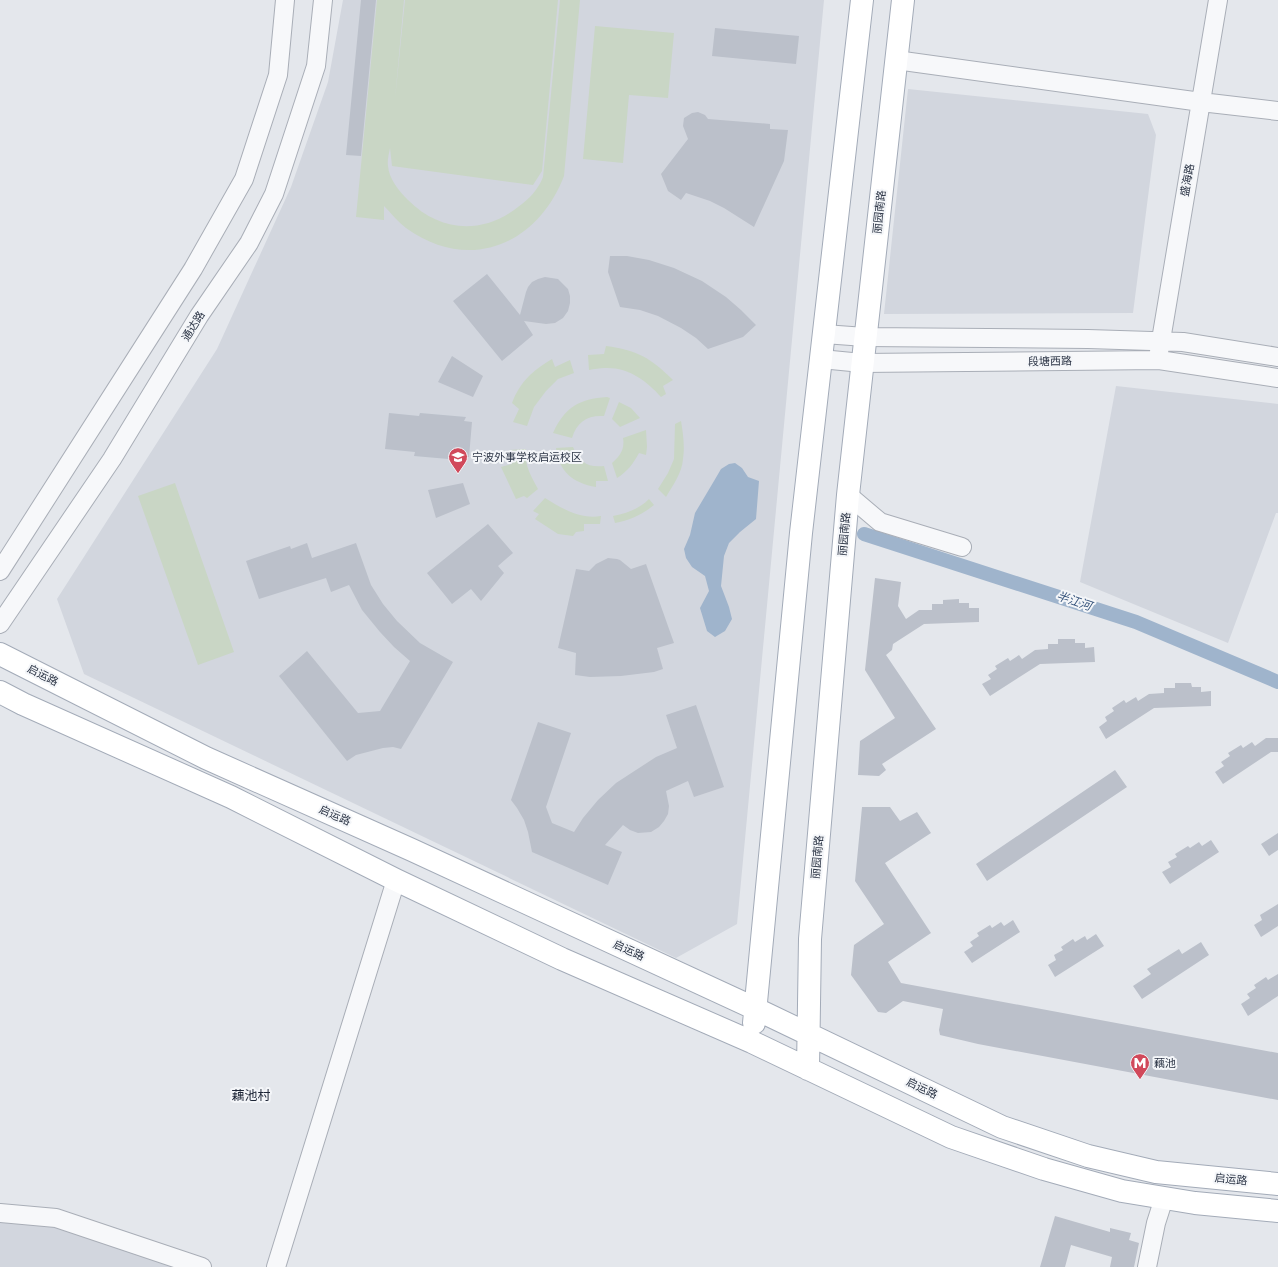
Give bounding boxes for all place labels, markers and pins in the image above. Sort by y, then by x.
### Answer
school or university icon: 宁波外事学校启运校区 [447,446,469,474]
place label: 宁波外事学校启运校区 [472,451,582,463]
metro station icon: 藕池 [1129,1052,1151,1080]
place label: 藕池 [1154,1057,1176,1069]

